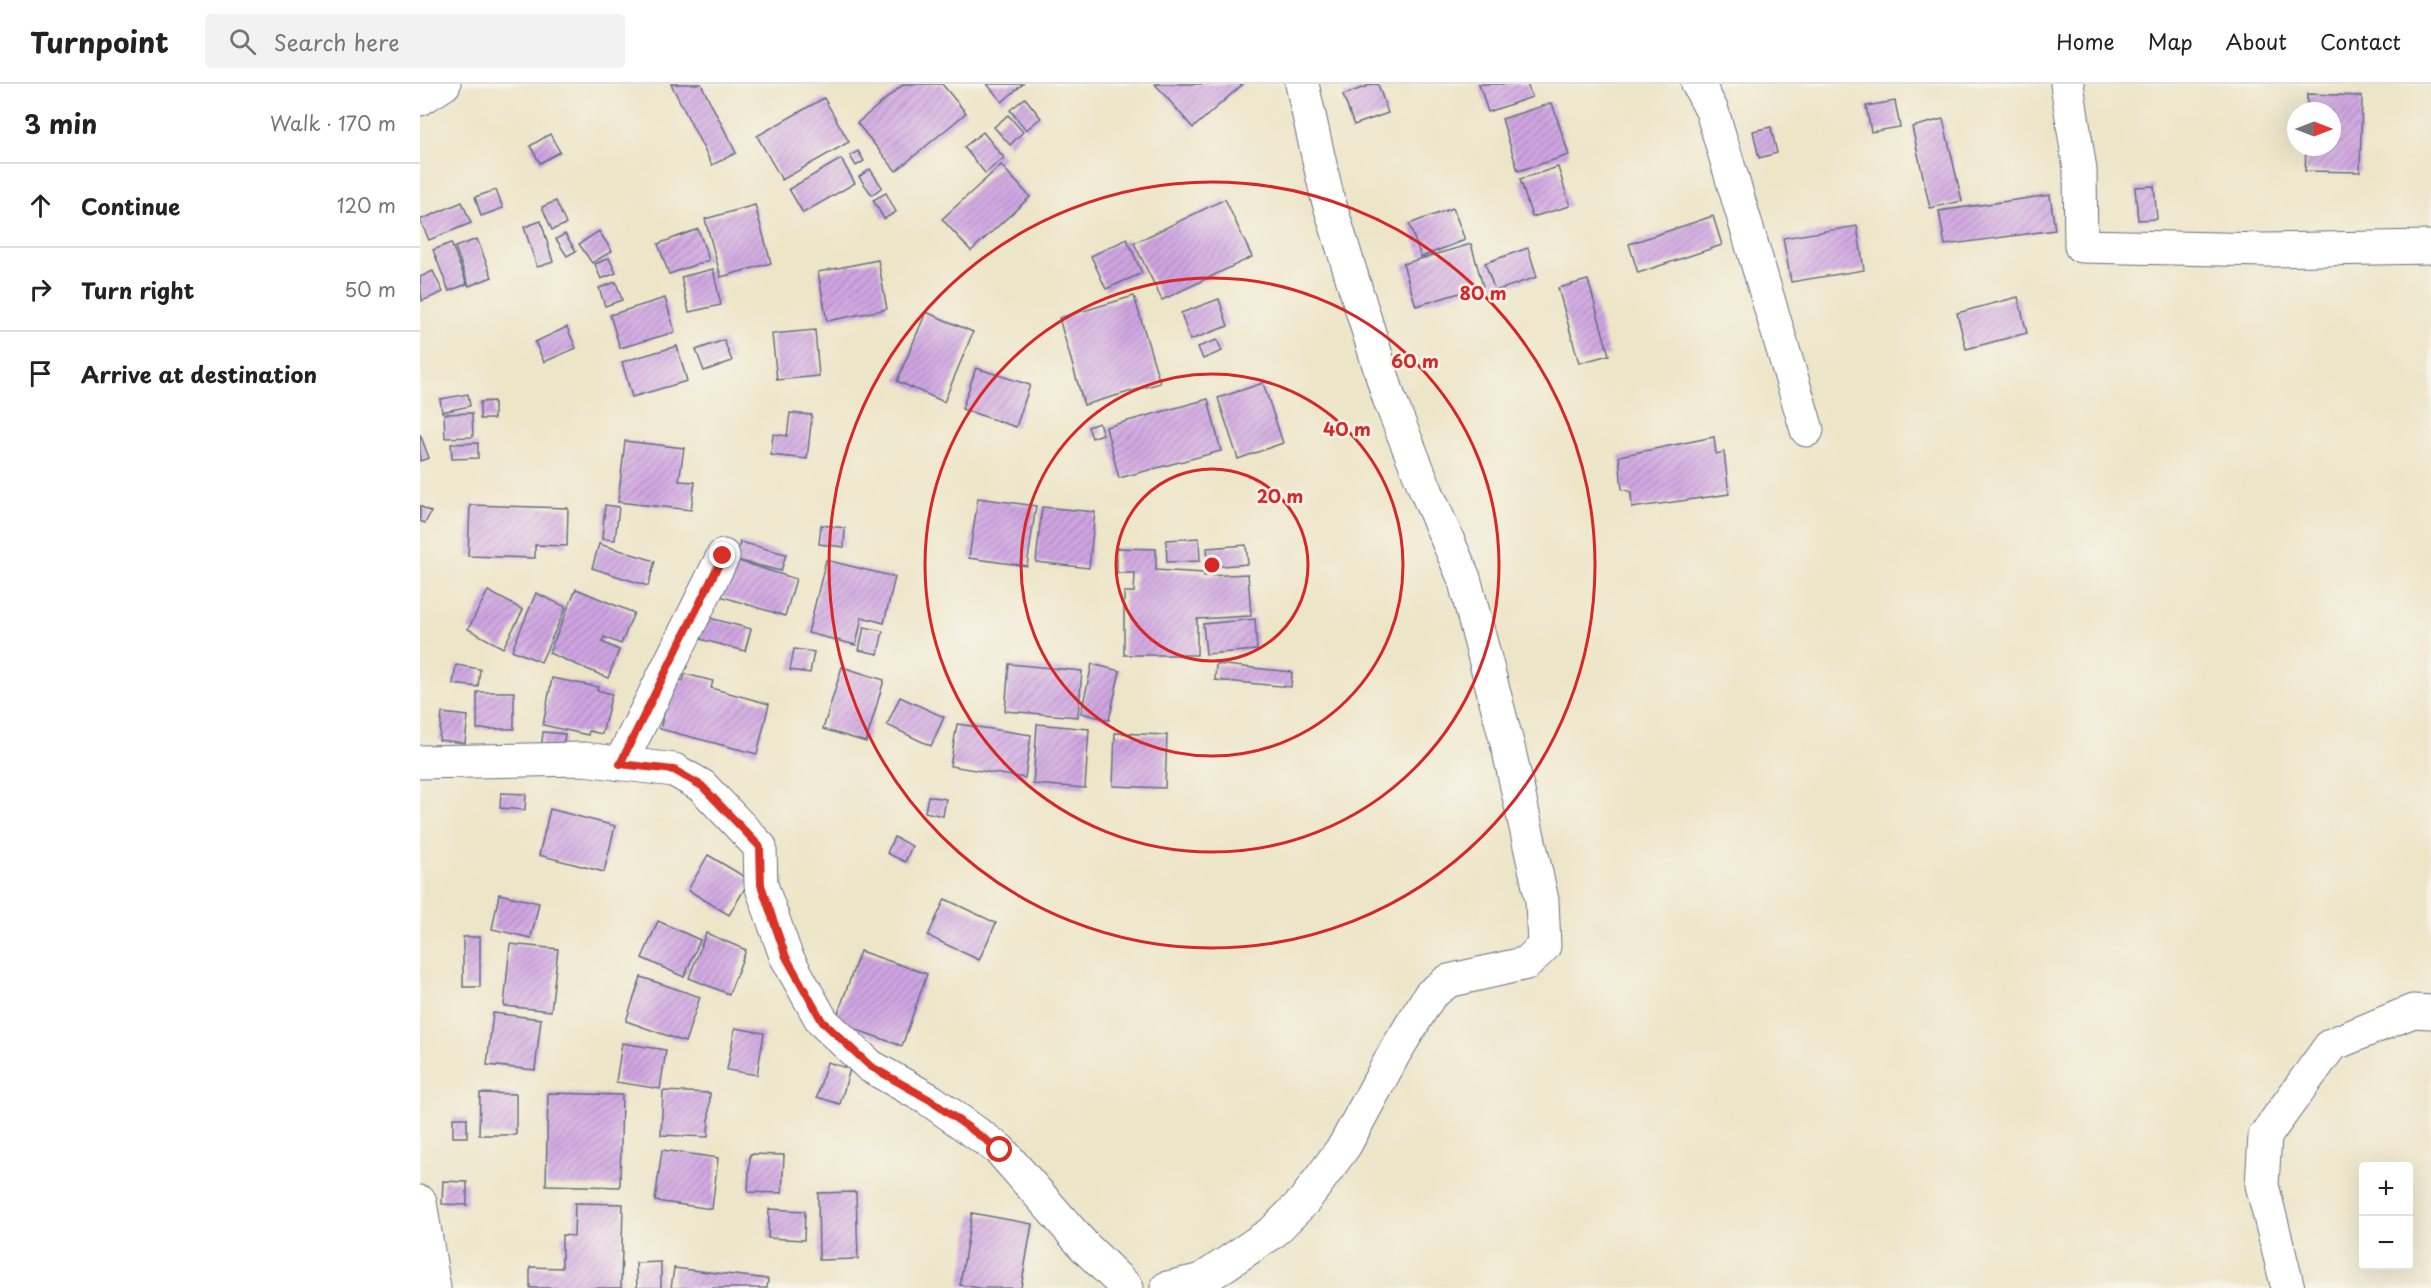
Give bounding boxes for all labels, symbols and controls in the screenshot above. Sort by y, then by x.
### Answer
search box [205,14,625,68]
text: Turnpoint [30,20,169,63]
icon: search [226,25,259,58]
text: Search here [274,25,400,58]
text: Home [2056,25,2115,57]
text: Map [2148,25,2193,57]
text: About [2226,25,2287,57]
text: Contact [2320,25,2401,57]
north arrow [2287,102,2341,156]
text: 3 min [24,104,97,143]
text: Walk · 170 m [270,108,396,138]
icon: ahead [24,189,57,222]
text: Continue [81,189,180,222]
text: 120 m [337,190,396,220]
icon: right [24,273,57,306]
text: Turn right [81,273,194,306]
text: 50 m [344,274,396,304]
text: 80 m [1459,279,1507,306]
text: 60 m [1391,347,1439,374]
icon: arrive [24,357,57,390]
text: Arrive at destination [81,357,317,390]
text: 40 m [1323,415,1371,442]
text: 20 m [1257,482,1303,509]
route end [709,542,735,568]
centre of rings [1202,555,1222,575]
route start [986,1136,1012,1162]
map controls [2359,1162,2413,1270]
button: + [2359,1162,2413,1216]
button: − [2359,1216,2413,1270]

